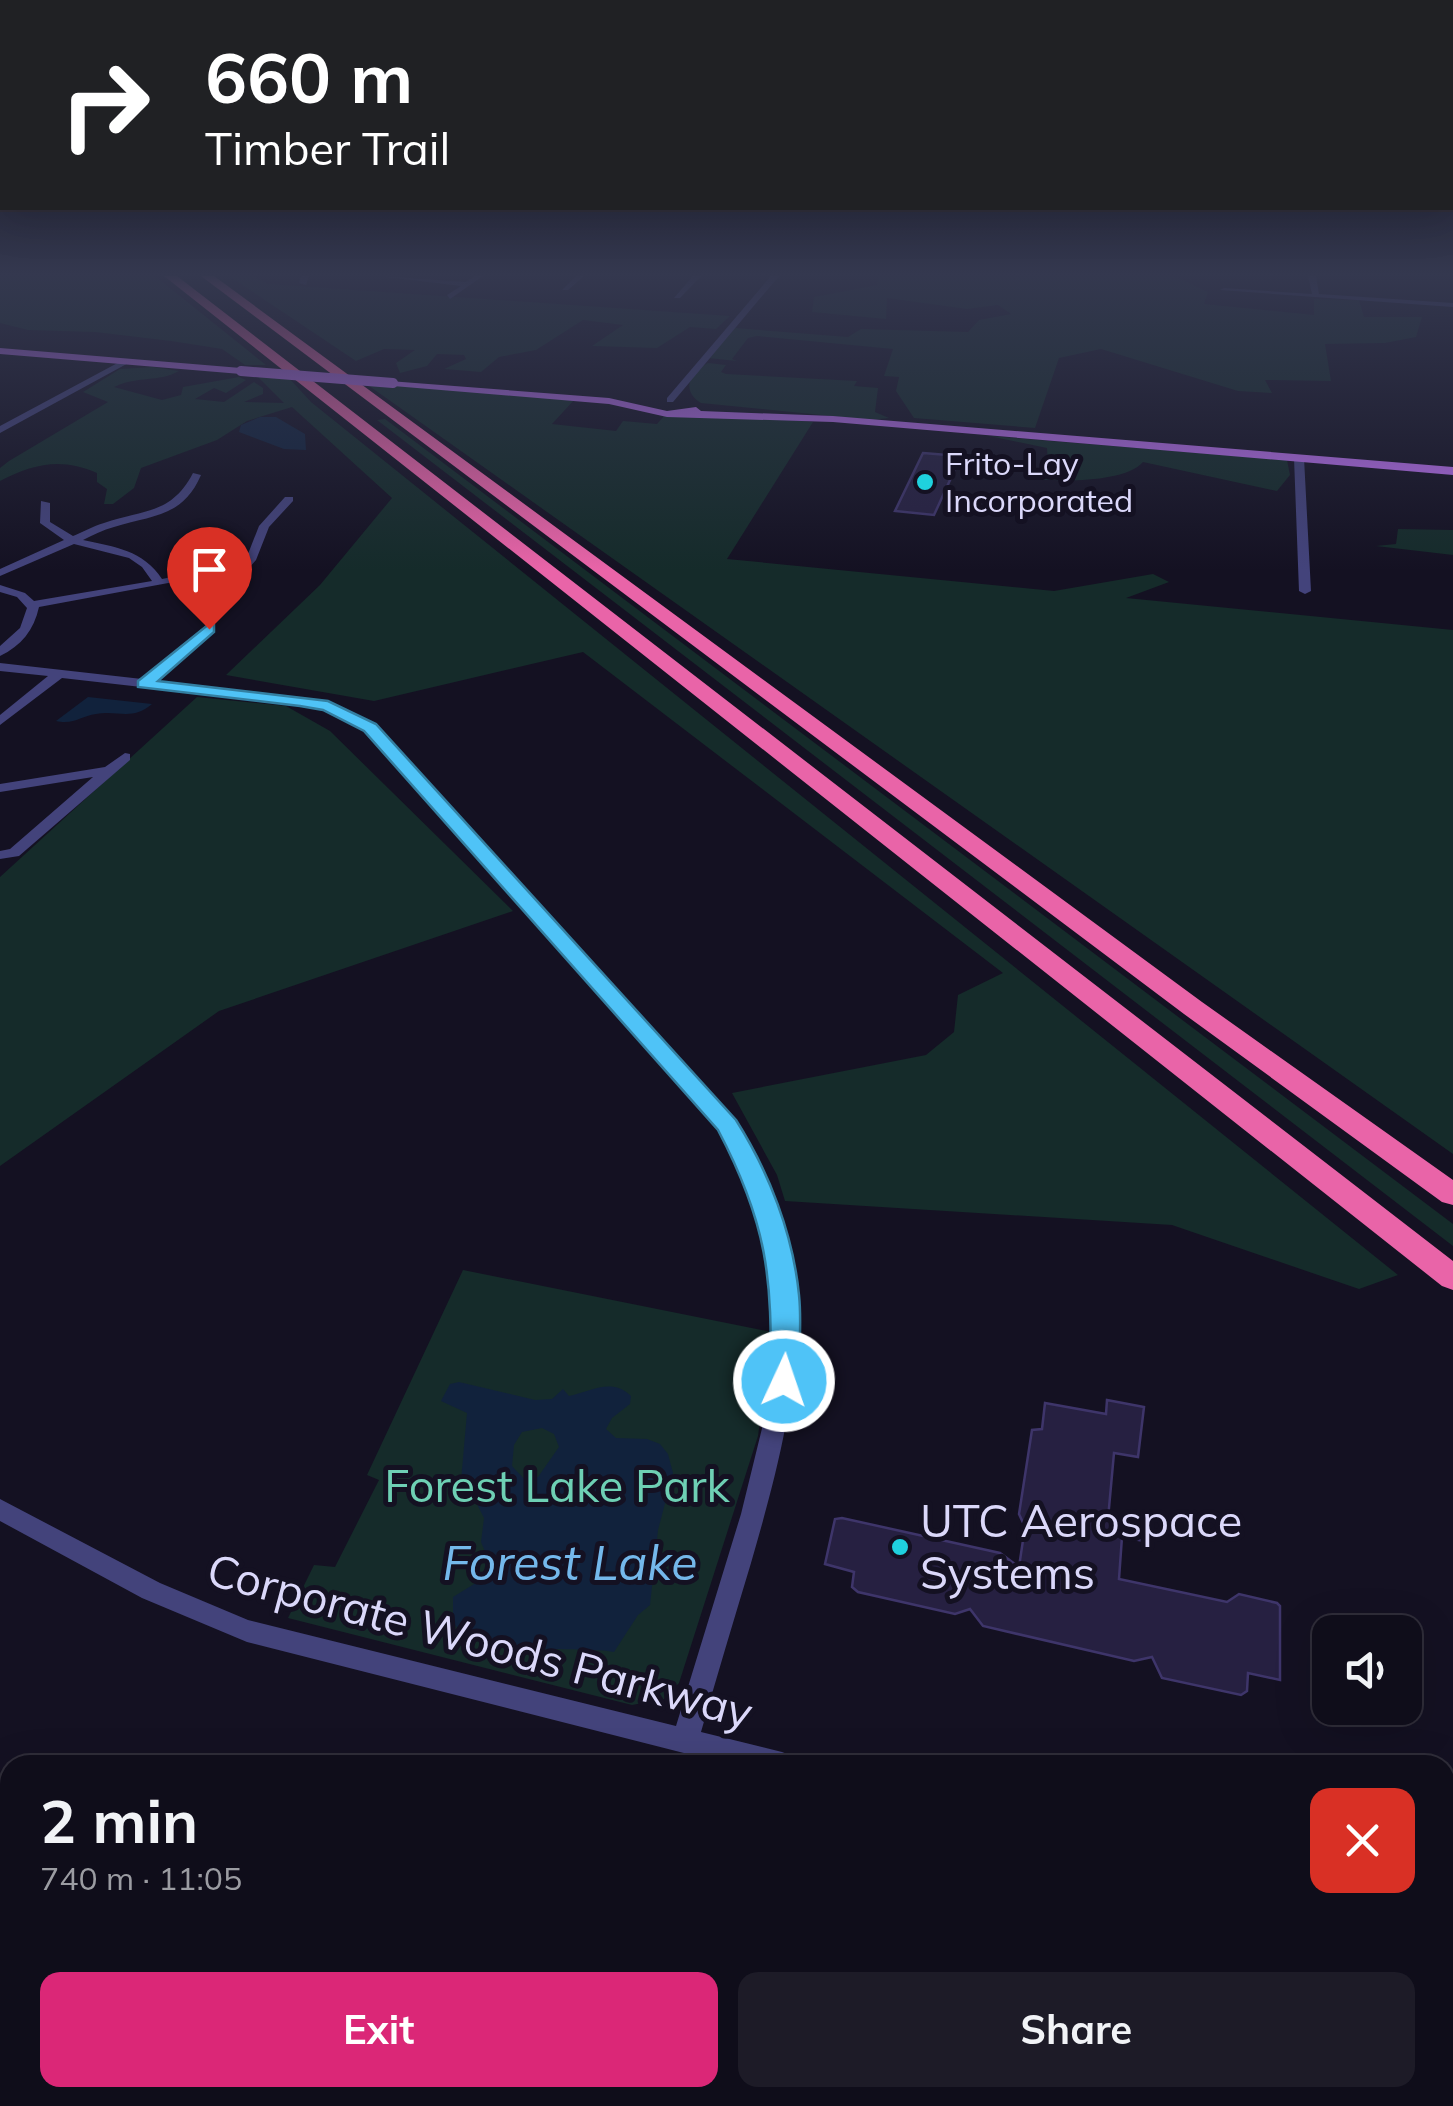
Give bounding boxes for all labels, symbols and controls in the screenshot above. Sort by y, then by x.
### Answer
text: 660 m [205,33,413,121]
icon: right [40,40,170,170]
text: Timber Trail [205,120,450,176]
place label: Frito-Lay Incorporated [945,443,1133,520]
marker: Frito-Lay Incorporated [914,471,936,493]
pin [167,527,252,630]
icon: arrive [182,542,237,597]
position arrow [732,1329,836,1433]
park label: Forest Lake Park [384,1457,730,1513]
place label: UTC Aerospace Systems [920,1492,1242,1600]
water label: Forest Lake [443,1532,697,1592]
marker: UTC Aerospace Systems [889,1536,911,1558]
street label: Corporate Woods Parkway [202,1540,759,1740]
map controls [1312,1615,1422,1725]
button: sound [1312,1615,1422,1725]
text: 2 min [40,1783,198,1858]
button: close [1310,1788,1415,1893]
text: 740 m · 11:05 [40,1858,242,1898]
button: Exit [40,1972,718,2087]
button: Share [738,1972,1415,2087]

